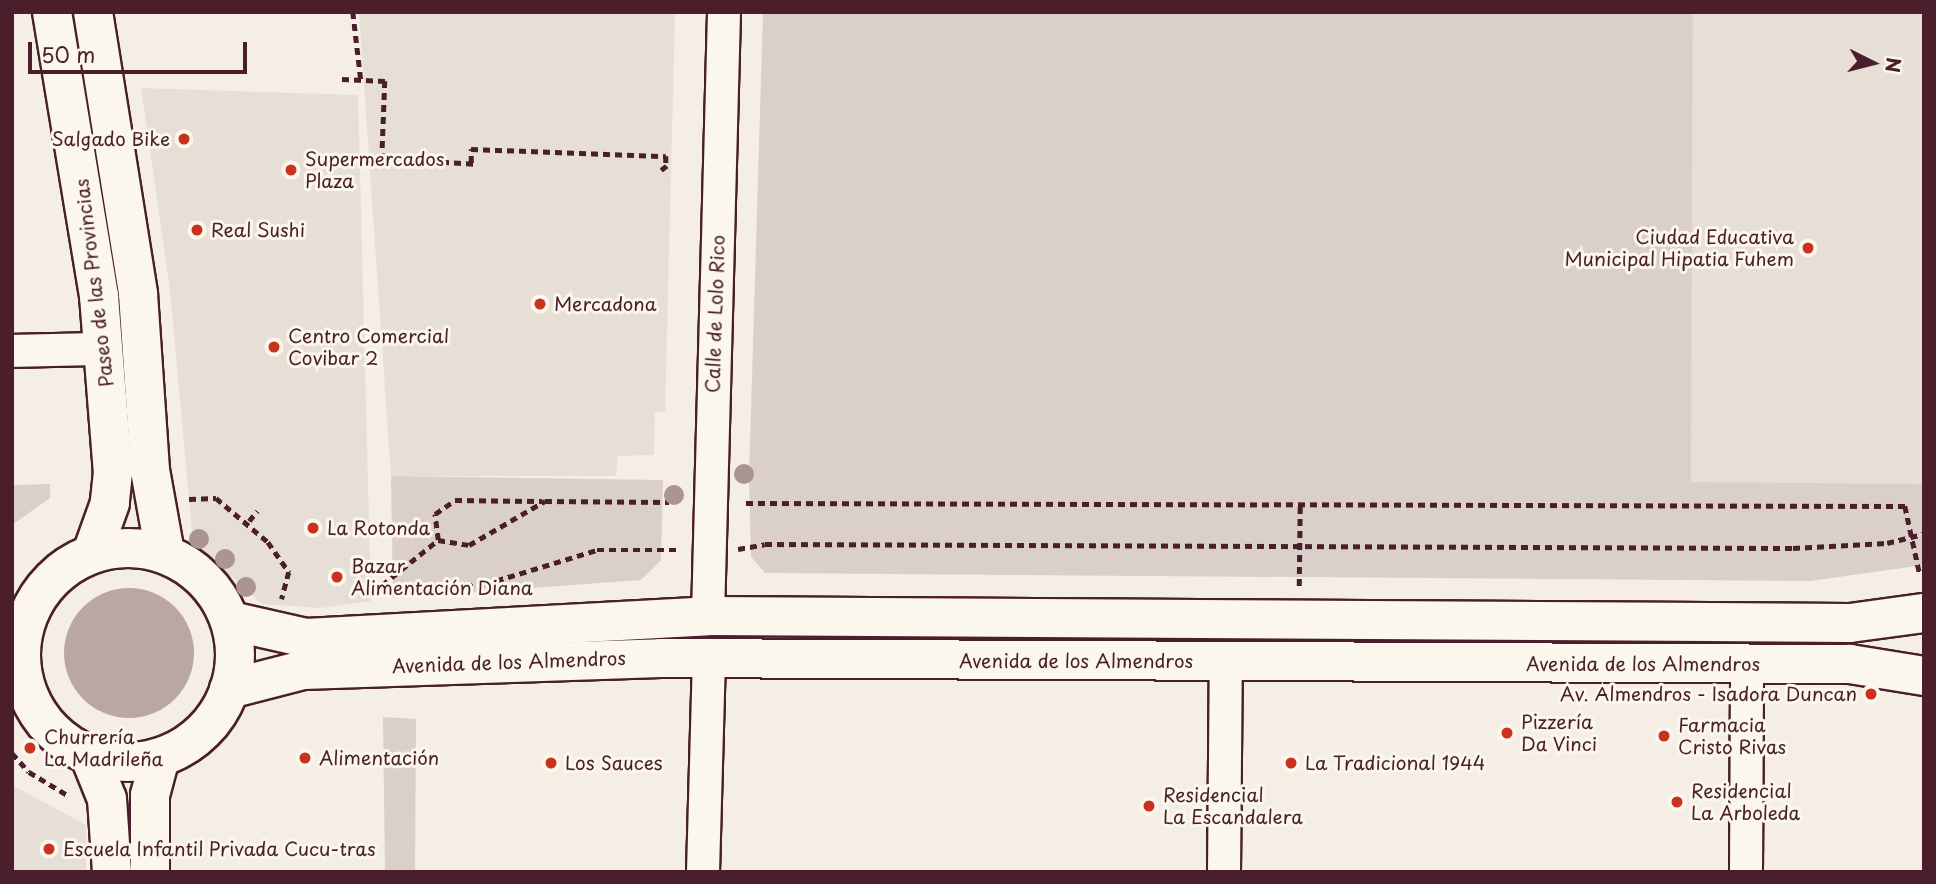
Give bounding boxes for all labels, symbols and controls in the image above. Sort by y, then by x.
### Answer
scale bar [32,28,250,72]
north arrow [1838,28,1908,98]
text: 50 m [41,38,95,70]
text: N [1879,56,1909,74]
place label: Salgado Bike [50,128,170,150]
marker: Salgado Bike [176,131,192,147]
place label: Supermercados Plaza [305,148,444,192]
marker: Supermercados Plaza [283,162,299,178]
street label: Paseo de las Provincias [70,177,118,389]
place label: Real Sushi [211,219,305,241]
marker: Real Sushi [189,222,205,238]
place label: Ciudad Educativa Municipal Hipatia Fuhem [1562,226,1794,270]
street label: Calle de Lolo Rico [701,233,729,395]
marker: Ciudad Educativa Municipal Hipatia Fuhem [1800,240,1816,256]
place label: Mercadona [554,293,656,315]
marker: Mercadona [532,296,548,312]
place label: Centro Comercial Covibar 2 [288,325,450,369]
marker: Centro Comercial Covibar 2 [266,339,282,355]
place label: La Rotonda [327,517,431,539]
marker: La Rotonda [305,520,321,536]
place label: Bazar Alimentación Diana [351,555,533,599]
marker: Bazar Alimentación Diana [329,569,345,585]
street label: Avenida de los Almendros [392,647,626,677]
street label: Avenida de los Almendros [959,650,1193,672]
street label: Avenida de los Almendros [1526,653,1760,675]
place label: Av. Almendros - Isadora Duncan [1559,683,1857,705]
marker: Av. Almendros - Isadora Duncan [1863,686,1879,702]
place label: Pizzería Da Vinci [1521,711,1598,755]
place label: Farmacia Cristo Rivas [1678,714,1787,758]
marker: Pizzería Da Vinci [1499,725,1515,741]
place label: Churrería La Madrileña [44,726,164,770]
marker: Farmacia Cristo Rivas [1656,728,1672,744]
marker: Churrería La Madrileña [22,740,38,756]
place label: Alimentación [319,747,439,769]
marker: Alimentación [297,750,313,766]
place label: Los Sauces [565,752,663,774]
place label: La Tradicional 1944 [1305,752,1486,774]
marker: Los Sauces [543,755,559,771]
marker: La Tradicional 1944 [1283,755,1299,771]
place label: Residencial La Arboleda [1691,780,1801,824]
place label: Residencial La Escandalera [1163,784,1303,828]
marker: Residencial La Arboleda [1669,794,1685,810]
marker: Residencial La Escandalera [1141,798,1157,814]
place label: Escuela Infantil Privada Cucu-tras [63,838,377,860]
marker: Escuela Infantil Privada Cucu-tras [41,841,57,857]

